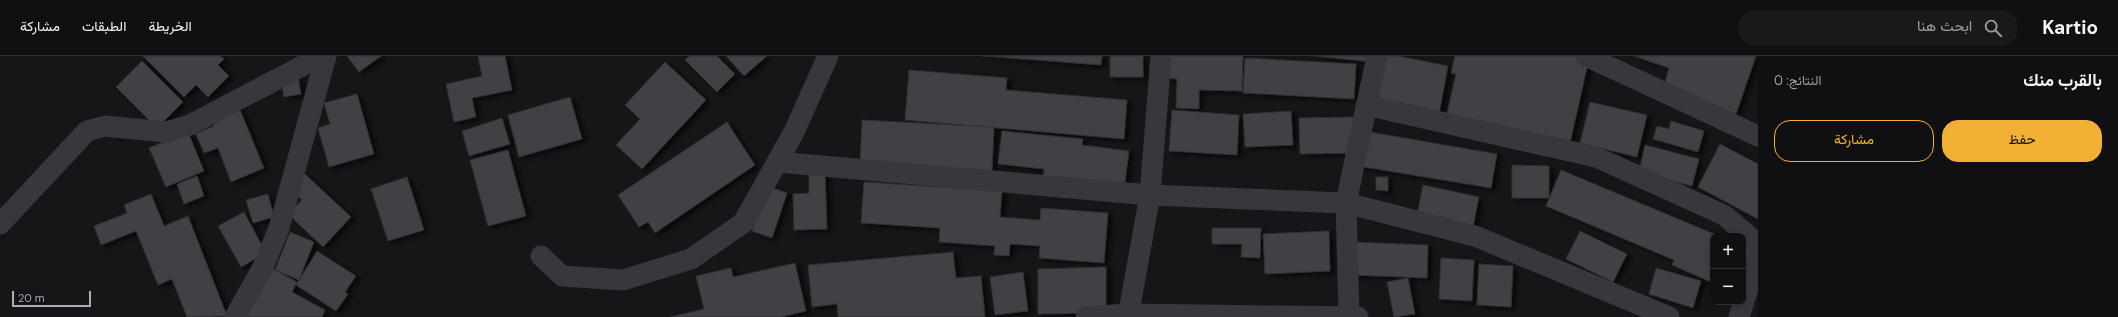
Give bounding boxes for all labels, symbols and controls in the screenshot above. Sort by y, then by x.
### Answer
search box [1738,10,2018,46]
text: Kartio [2042,15,2098,40]
text: ابحث هنا [1917,16,1972,36]
text: مشاركة [20,17,60,35]
text: الطبقات [82,17,126,35]
text: الخريطة [148,17,192,35]
icon: search [1982,17,2004,39]
text: بالقرب منك [2023,69,2102,91]
text: النتائج: 0 [1774,72,1821,89]
button: مشاركة [1774,120,1934,162]
button: حفظ [1942,120,2102,162]
map controls [1710,233,1746,305]
button: + [1710,233,1746,269]
button: − [1710,269,1746,305]
scale bar [12,289,91,308]
text: 20 m [18,291,44,305]

